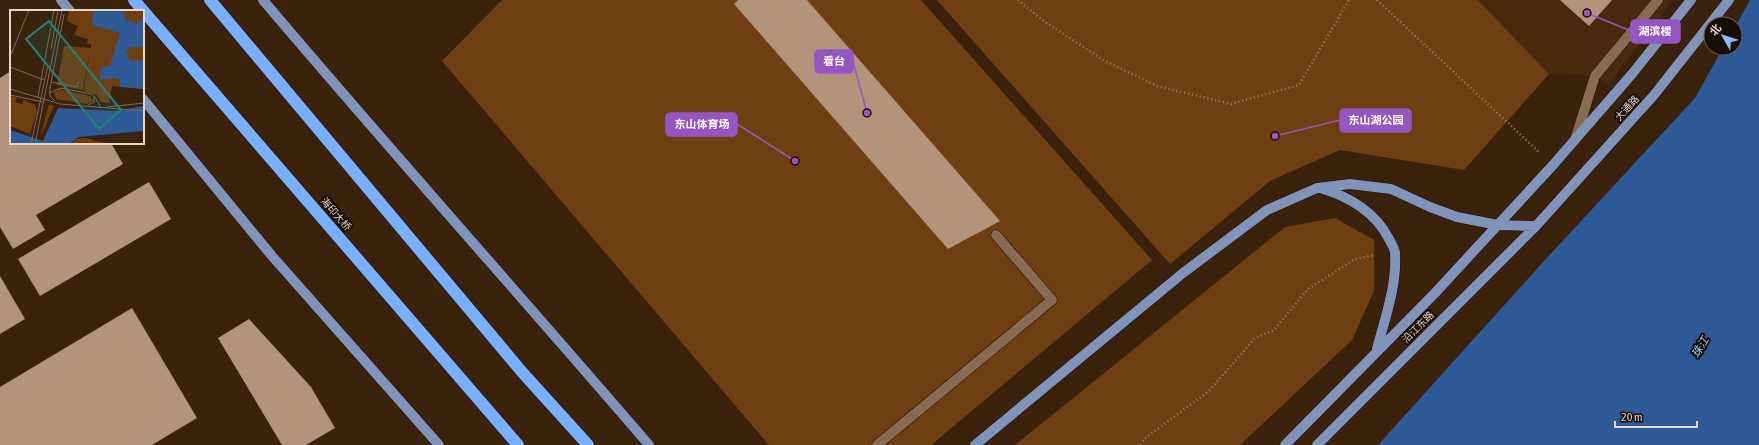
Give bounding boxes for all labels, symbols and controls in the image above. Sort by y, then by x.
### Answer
inset map [10,10,144,144]
north arrow [1703,16,1743,56]
callout: 湖滨楼 [1631,20,1680,43]
text: 北 [1707,22,1723,38]
text: 湖滨楼 [1639,25,1672,37]
callout: 看台 [815,50,853,73]
text: 看台 [823,55,845,67]
street label: 大通路 [1613,93,1641,123]
callout: 东山湖公园 [1340,109,1411,132]
callout: 东山体育场 [666,113,737,136]
text: 东山湖公园 [1349,114,1404,126]
text: 东山体育场 [675,118,730,130]
street label: 海印大桥 [319,195,353,233]
street label: 沿江东路 [1400,309,1436,345]
water label: 珠江 [1689,334,1711,360]
scale bar [1615,403,1697,429]
text: 20 m [1621,410,1643,424]

